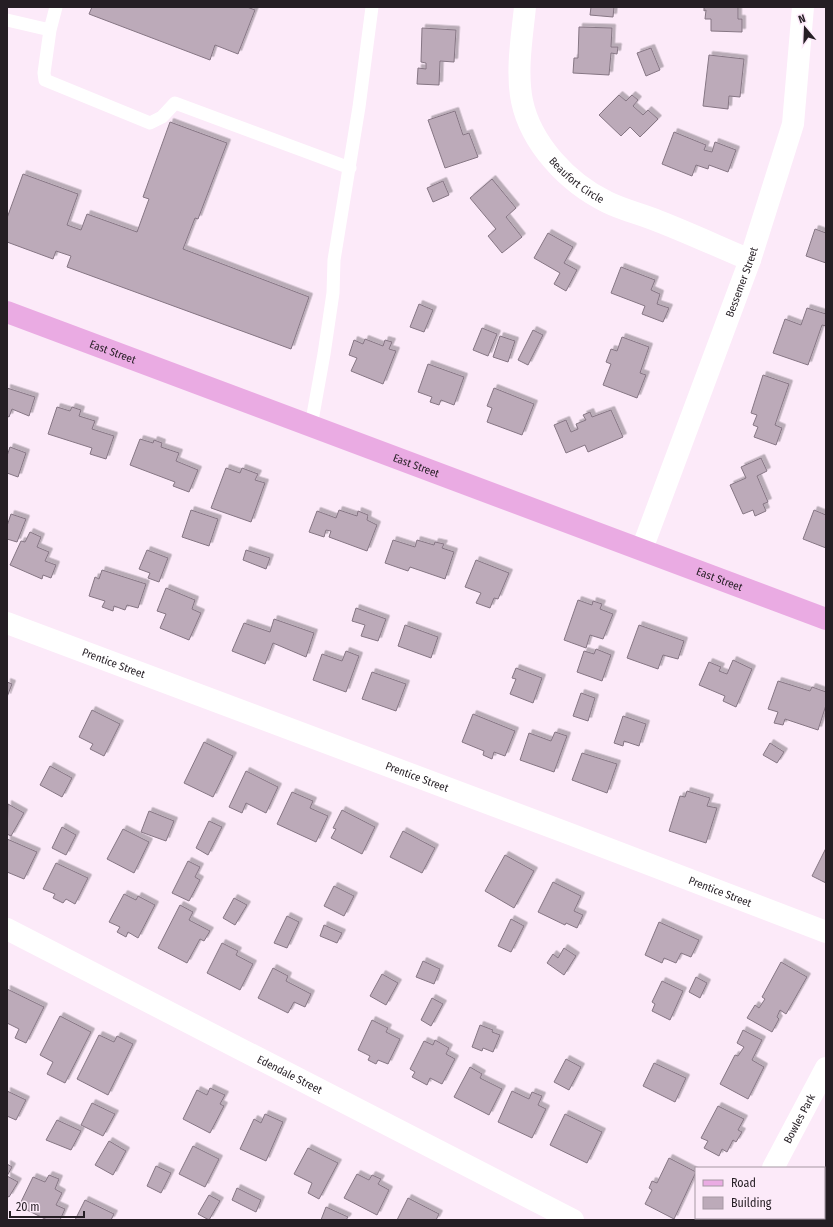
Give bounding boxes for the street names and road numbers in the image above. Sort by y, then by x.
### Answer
street label: Beaufort Circle [546,155,606,206]
street label: Bessemer Street [723,245,761,319]
street label: East Street [88,338,138,367]
street label: East Street [391,451,441,481]
street label: East Street [694,565,745,594]
street label: Prentice Street [80,646,147,681]
street label: Prentice Street [384,759,451,795]
street label: Prentice Street [687,874,754,910]
street label: Edendale Street [255,1053,325,1097]
street label: Bowles Park [781,1091,819,1146]

